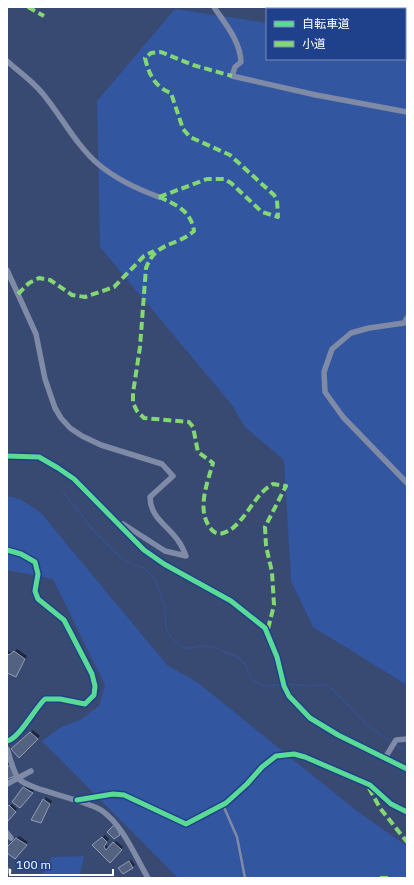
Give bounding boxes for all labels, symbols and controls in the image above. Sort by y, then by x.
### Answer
legend [266,8,406,60]
text: 自転車道 [302,16,350,31]
text: 小道 [302,36,326,51]
scale bar [10,851,113,877]
text: 100 m [16,857,51,872]

